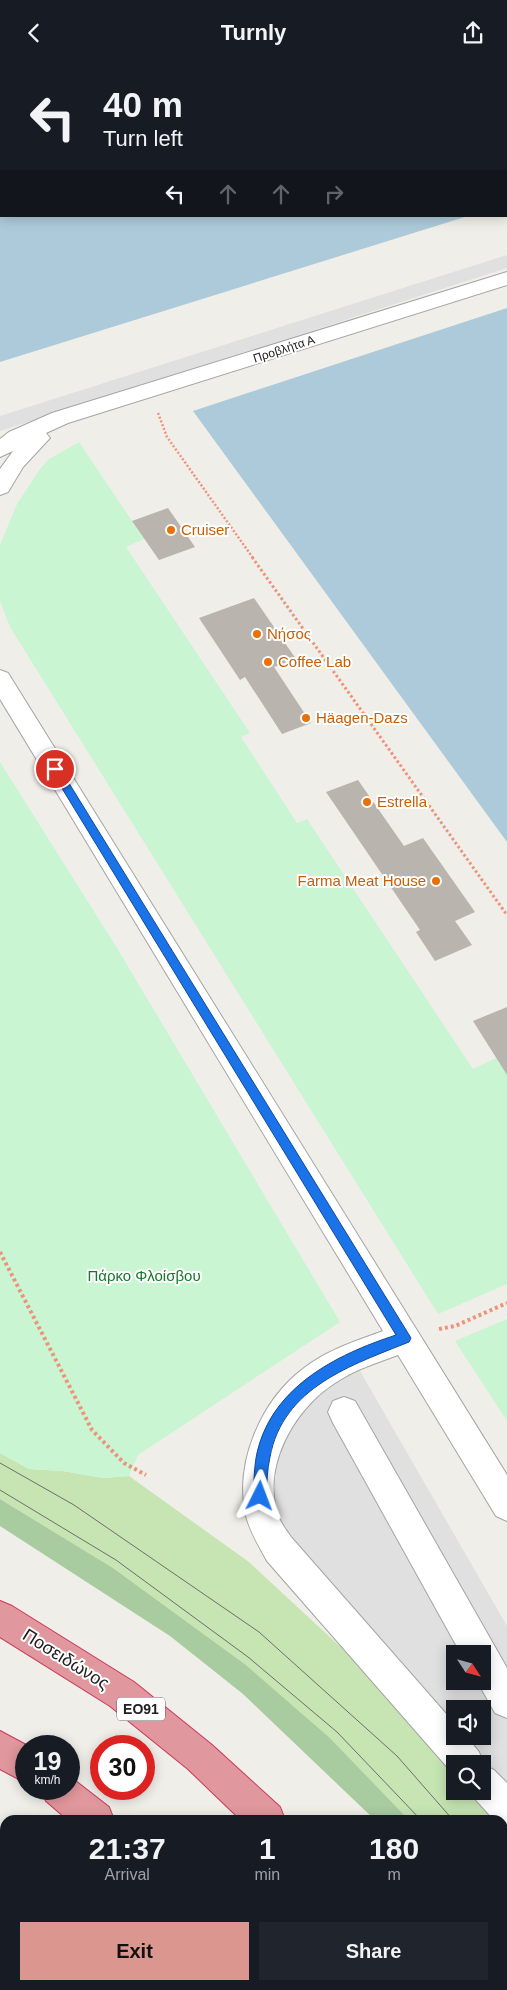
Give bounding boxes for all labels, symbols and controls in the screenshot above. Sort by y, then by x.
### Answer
icon: back [20,19,48,47]
icon: share [459,19,487,47]
text: Turnly [221,20,286,45]
icon: left [20,85,85,150]
text: 40 m [103,85,183,124]
text: Turn left [103,126,183,151]
icon: left [161,180,189,208]
icon: ahead [214,180,242,208]
icon: ahead [267,180,295,208]
icon: right [320,180,348,208]
street label: Προβλήτα Α [251,332,317,366]
place label: Cruiser [181,521,229,538]
marker: Cruiser [165,524,177,536]
place label: Νήσος [267,625,311,642]
marker: Νήσος [251,628,263,640]
place label: Coffee Lab [278,653,351,670]
marker: Coffee Lab [262,656,274,668]
place label: Häagen-Dazs [316,709,408,726]
marker: Häagen-Dazs [300,712,312,724]
pin [34,748,76,790]
icon: arrive [41,755,69,783]
place label: Estrella [377,793,428,810]
marker: Estrella [361,796,373,808]
place label: Farma Meat House [298,872,426,889]
marker: Farma Meat House [430,875,442,887]
park label: Πάρκο Φλοίσβου [87,1267,201,1284]
position arrow [233,1469,285,1521]
street label: Ποσειδώνος [19,1625,113,1694]
north arrow [446,1645,491,1690]
map controls [446,1645,491,1800]
road number: ΕΟ91 [117,1697,165,1721]
button: sound [446,1700,491,1745]
speed limit sign: 30 [90,1735,155,1800]
text: 19 [34,1747,61,1775]
button: search [446,1755,491,1800]
text: km/h [34,1773,61,1787]
text: 21:37 [89,1832,166,1865]
text: 1 [259,1832,276,1865]
text: 180 [369,1832,419,1865]
text: Arrival [105,1866,150,1883]
text: min [254,1866,280,1883]
text: m [387,1866,401,1883]
button: Exit [20,1922,249,1980]
button: Share [259,1922,488,1980]

